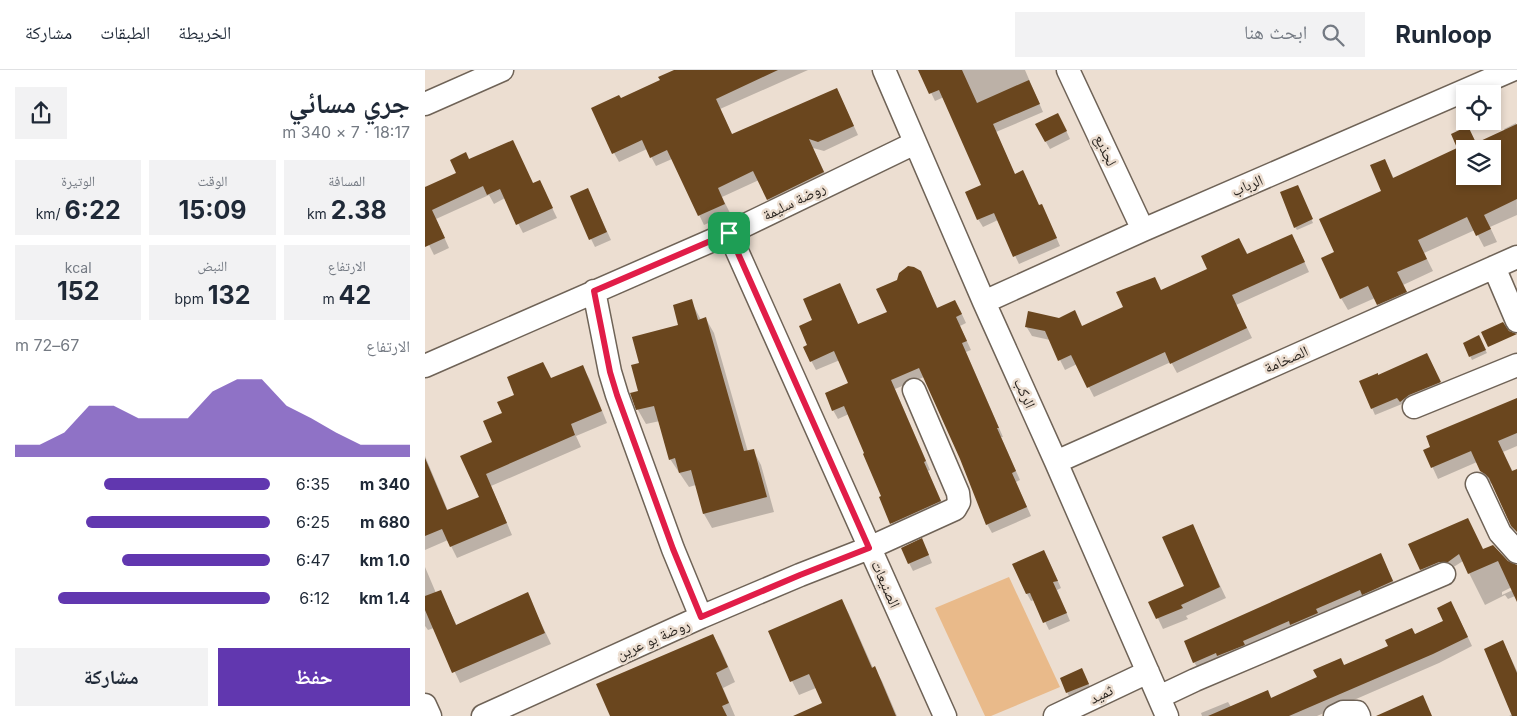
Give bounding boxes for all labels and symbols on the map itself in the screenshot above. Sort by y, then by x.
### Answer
street label: لجذيع [1090,131,1121,169]
street label: الرباب [1228,170,1266,200]
street label: روضة سليمة [759,178,829,224]
pin [708,212,750,254]
street label: الصخامة [1261,341,1311,377]
street label: الركب [1010,375,1040,411]
street label: الصنيعات [867,557,905,611]
street label: روضة بو عرين [613,614,693,665]
street label: ثميد [1086,680,1116,708]

